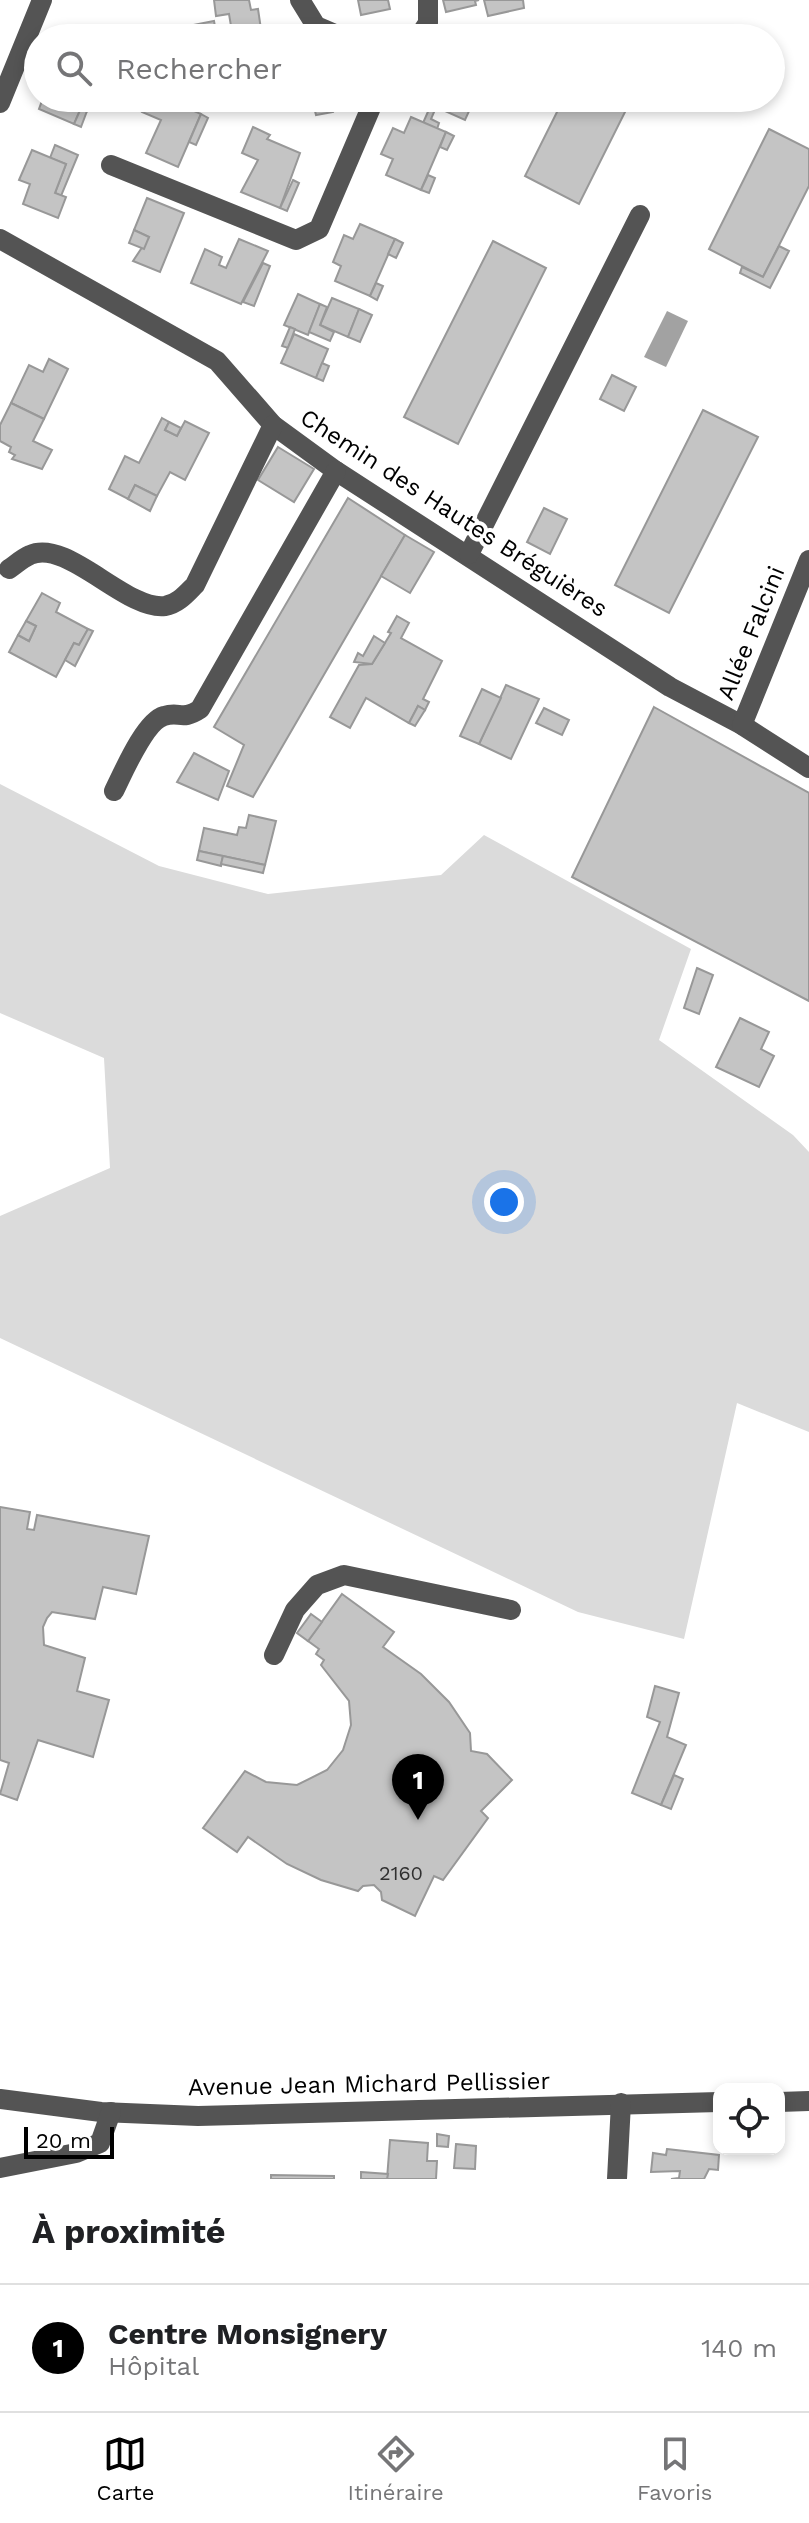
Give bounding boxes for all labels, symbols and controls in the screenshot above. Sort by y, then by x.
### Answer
search box [24,24,785,112]
icon: search [52,46,96,90]
text: Rechercher [116,51,282,86]
street label: Chemin des Hautes Bréguières [295,403,613,623]
street label: Allée Falcini [711,562,791,704]
your location [484,1182,524,1222]
pin: 1 [392,1754,444,1820]
house number: 2160 [379,1861,423,1885]
street label: Avenue Jean Michard Pellissier [188,2067,551,2101]
map controls [713,2083,785,2155]
button: locate [713,2083,785,2155]
scale bar [24,2123,114,2159]
text: 20 m [36,2128,91,2153]
text: À proximité [32,2211,226,2251]
text: Centre Monsignery [108,2316,387,2351]
text: 1 [52,2333,64,2363]
text: 140 m [701,2333,777,2363]
text: Hôpital [108,2351,199,2381]
tab: Carte [97,2432,154,2505]
tab: Itinéraire [348,2432,444,2505]
tab: Favoris [637,2432,712,2505]

